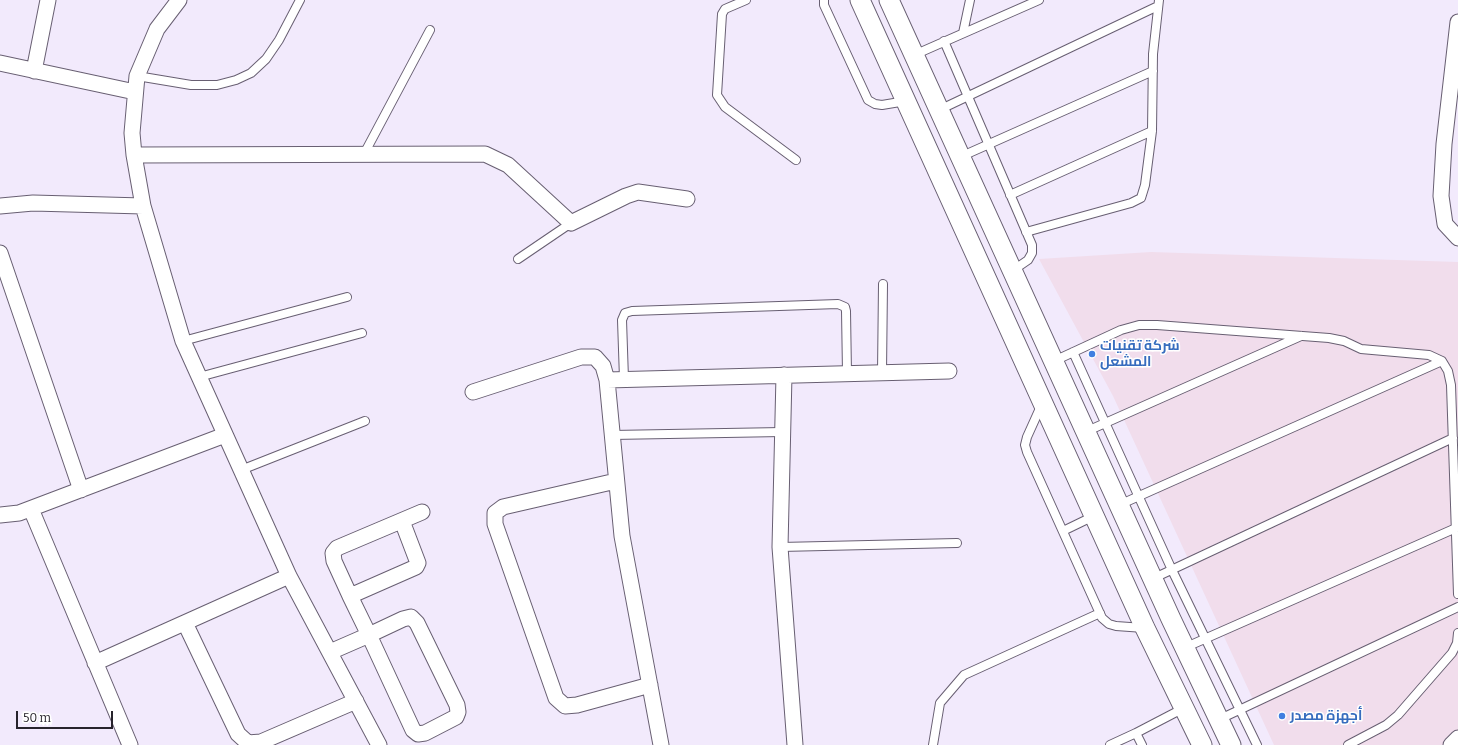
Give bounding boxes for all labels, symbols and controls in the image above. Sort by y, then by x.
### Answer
place label: شركة تقنيات المشعل [1100,338,1180,370]
marker: شركة تقنيات المشعل [1087,349,1097,359]
scale bar [18,703,115,729]
place label: أجهزة مصدر [1290,708,1362,724]
text: 50 m [23,711,51,725]
marker: أجهزة مصدر [1277,711,1287,721]

